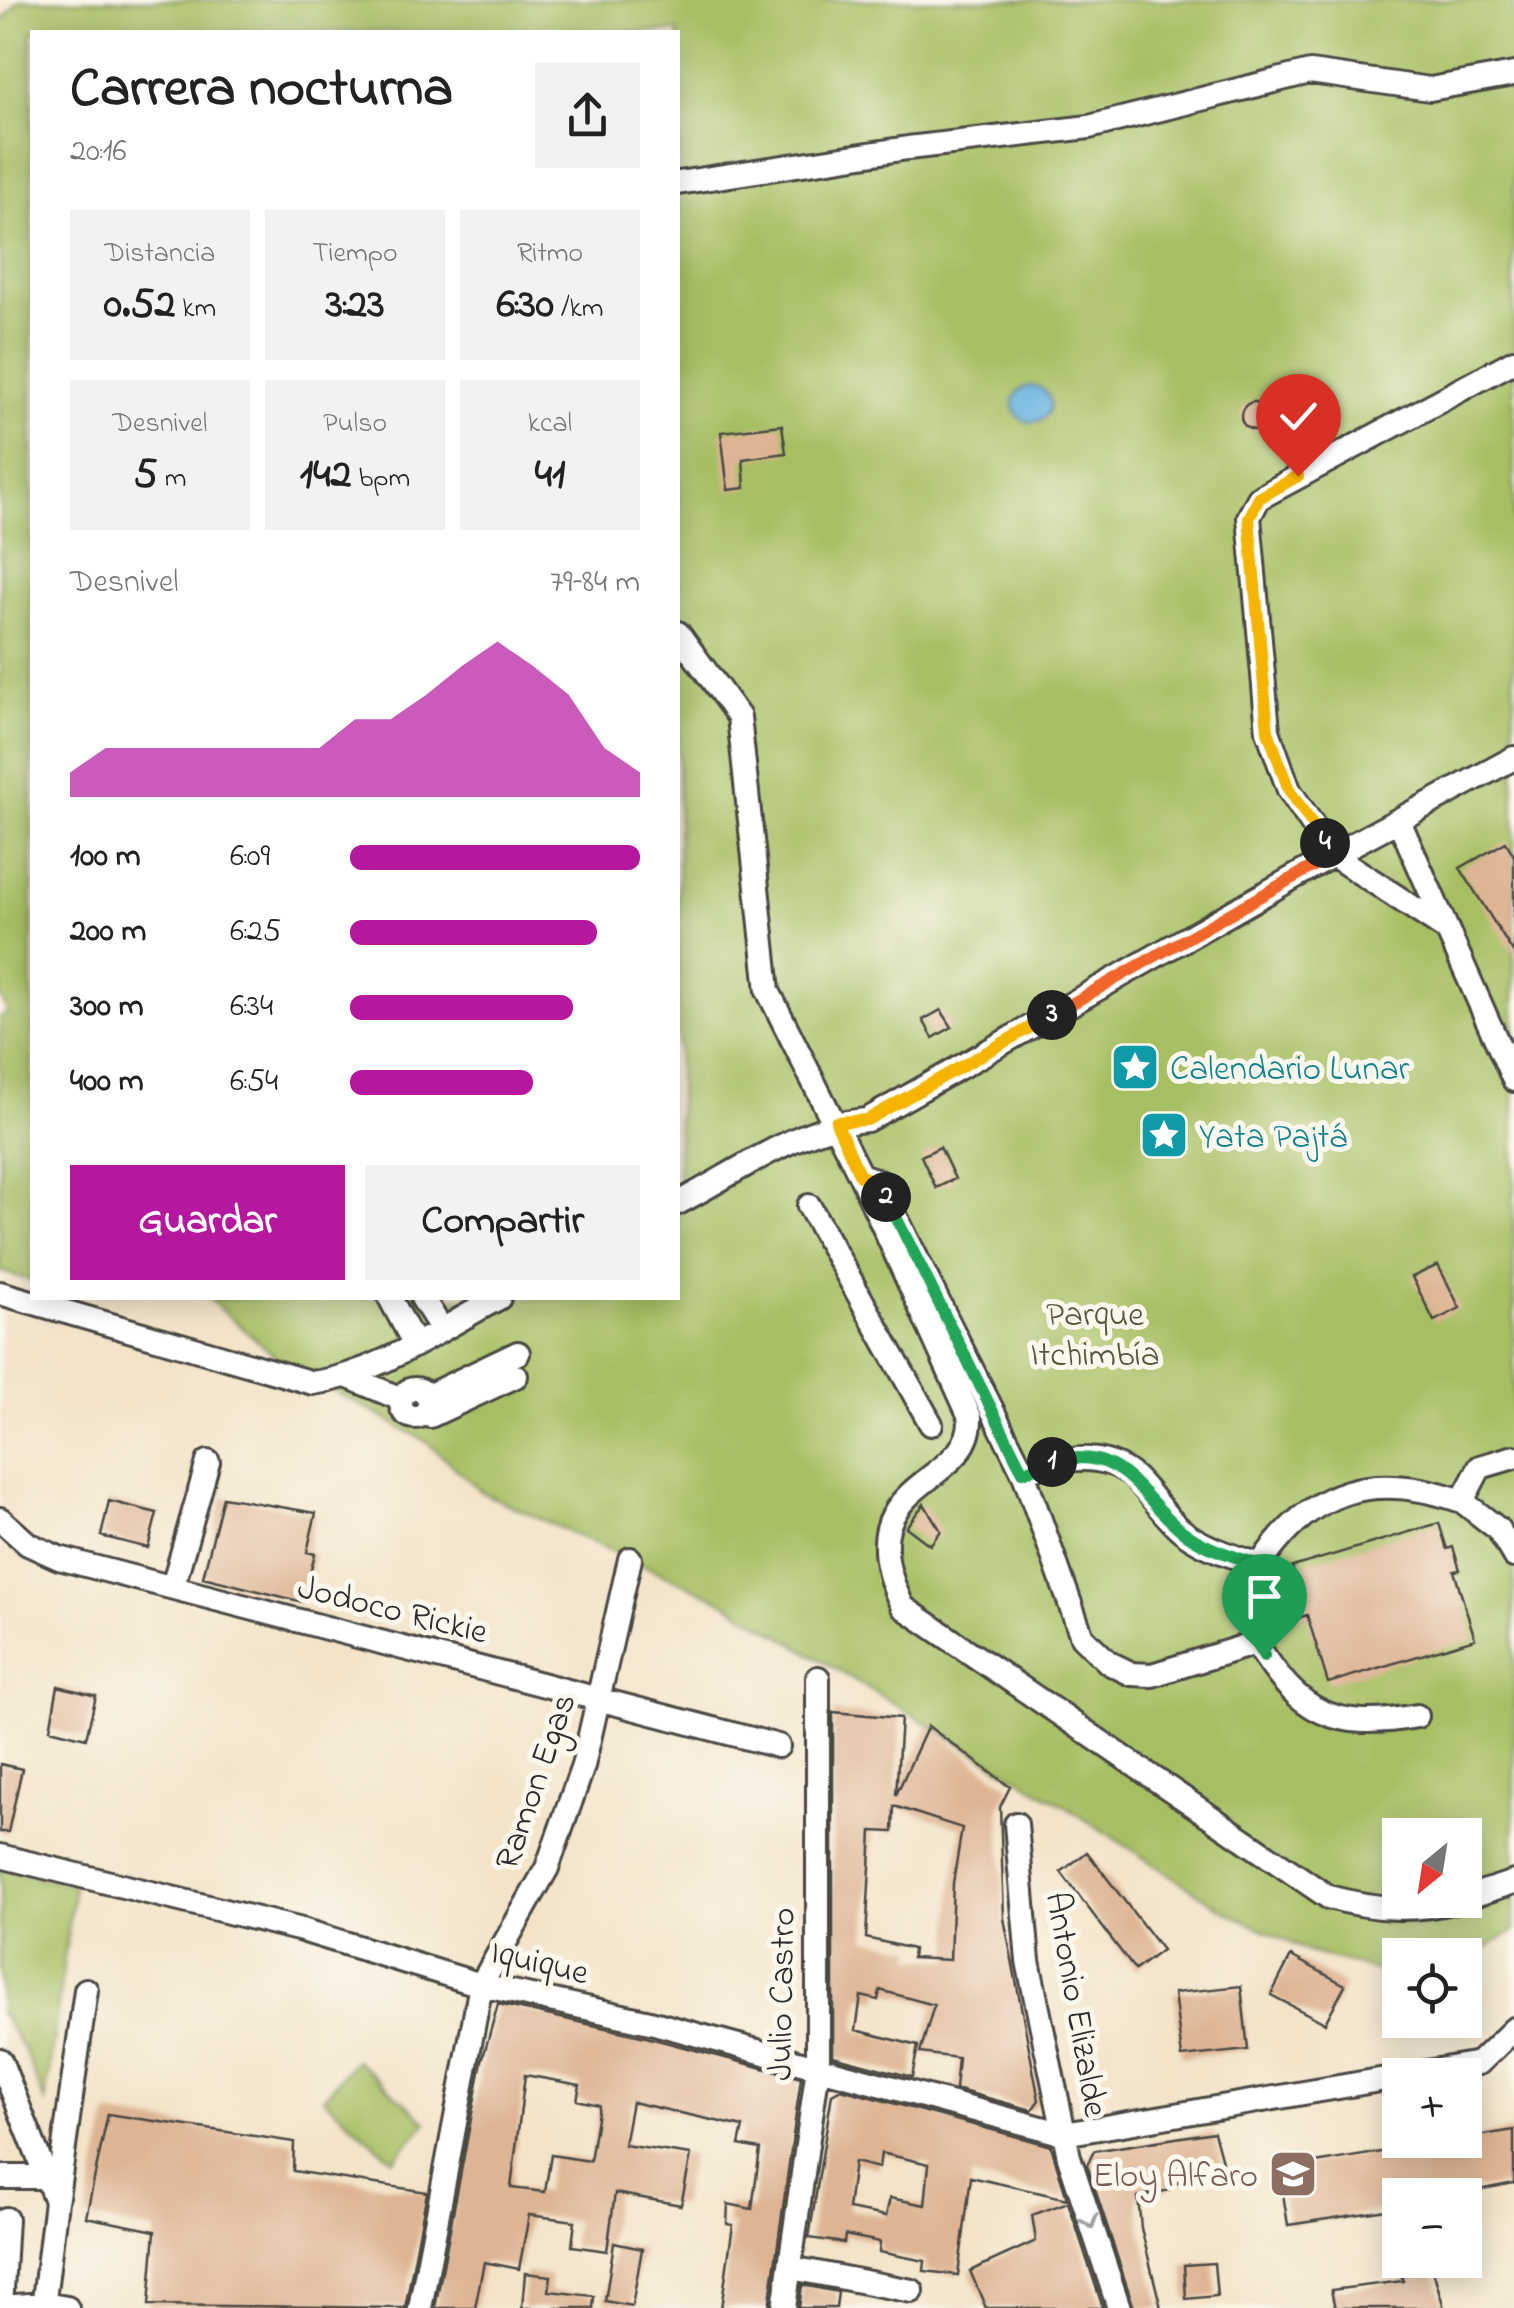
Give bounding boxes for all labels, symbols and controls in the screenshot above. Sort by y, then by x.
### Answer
text: Carrera nocturna [70,51,453,131]
button: share [535,63,640,168]
text: 20:16 [70,129,127,176]
text: Distancia [105,234,215,275]
text: Tiempo [312,234,398,275]
text: Ritmo [517,234,583,275]
text: 0.52 [104,275,175,336]
text: 3:23 [325,275,385,336]
text: 6:30 [496,275,554,336]
text: km [175,289,216,330]
text: /km [554,289,604,330]
pin [1256,374,1341,477]
icon: check [1271,389,1326,444]
text: Desnivel [112,404,208,445]
text: Pulso [323,404,387,445]
text: kcal [528,404,572,445]
text: 5 [134,445,158,506]
text: 142 [300,445,351,506]
text: 41 [535,445,565,506]
text: m [158,459,186,500]
text: bpm [351,459,410,500]
text: Desnivel [70,560,179,607]
text: 79–84 m [550,560,640,607]
pin: 4 [1300,818,1350,868]
text: 4 [1319,822,1331,863]
text: 100 m [70,834,141,881]
text: 6:09 [230,834,270,881]
text: 200 m [70,909,146,956]
text: 6:25 [230,909,281,956]
text: 300 m [70,984,144,1031]
text: 6:34 [230,984,273,1031]
pin: 3 [1027,990,1077,1040]
text: 3 [1046,994,1058,1035]
place icon: Calendario Lunar [1109,1041,1161,1093]
place label: Calendario Lunar [1170,1045,1410,1096]
text: 400 m [70,1059,144,1106]
text: 6:54 [230,1059,278,1106]
place icon: Yata Pajtá [1138,1109,1190,1161]
place label: Yata Pajtá [1199,1113,1347,1164]
button: Guardar [70,1165,345,1280]
button: Compartir [365,1165,640,1280]
pin: 2 [861,1172,911,1222]
text: 2 [879,1176,893,1217]
park label: Parque Itchimbía [1030,1291,1160,1382]
pin: 1 [1027,1437,1077,1487]
text: 1 [1048,1441,1056,1482]
pin [1222,1554,1307,1657]
street label: Jodoco Rickie [292,1563,493,1660]
icon: arrive [1237,1569,1292,1624]
street label: Ramon Egas [483,1687,591,1877]
north arrow [1382,1818,1482,1918]
map controls [1382,1818,1482,2278]
street label: Antonio Elizalde [1030,1888,1119,2121]
street label: Julio Castro [756,1907,811,2081]
street label: Iquique [485,1928,594,2000]
button: locate [1382,1938,1482,2038]
button: + [1382,2058,1482,2158]
school or university icon: Eloy Alfaro [1267,2148,1319,2200]
place label: Eloy Alfaro [1093,2152,1258,2203]
button: − [1382,2178,1482,2278]
one-way arrow [1079,2212,1099,2229]

